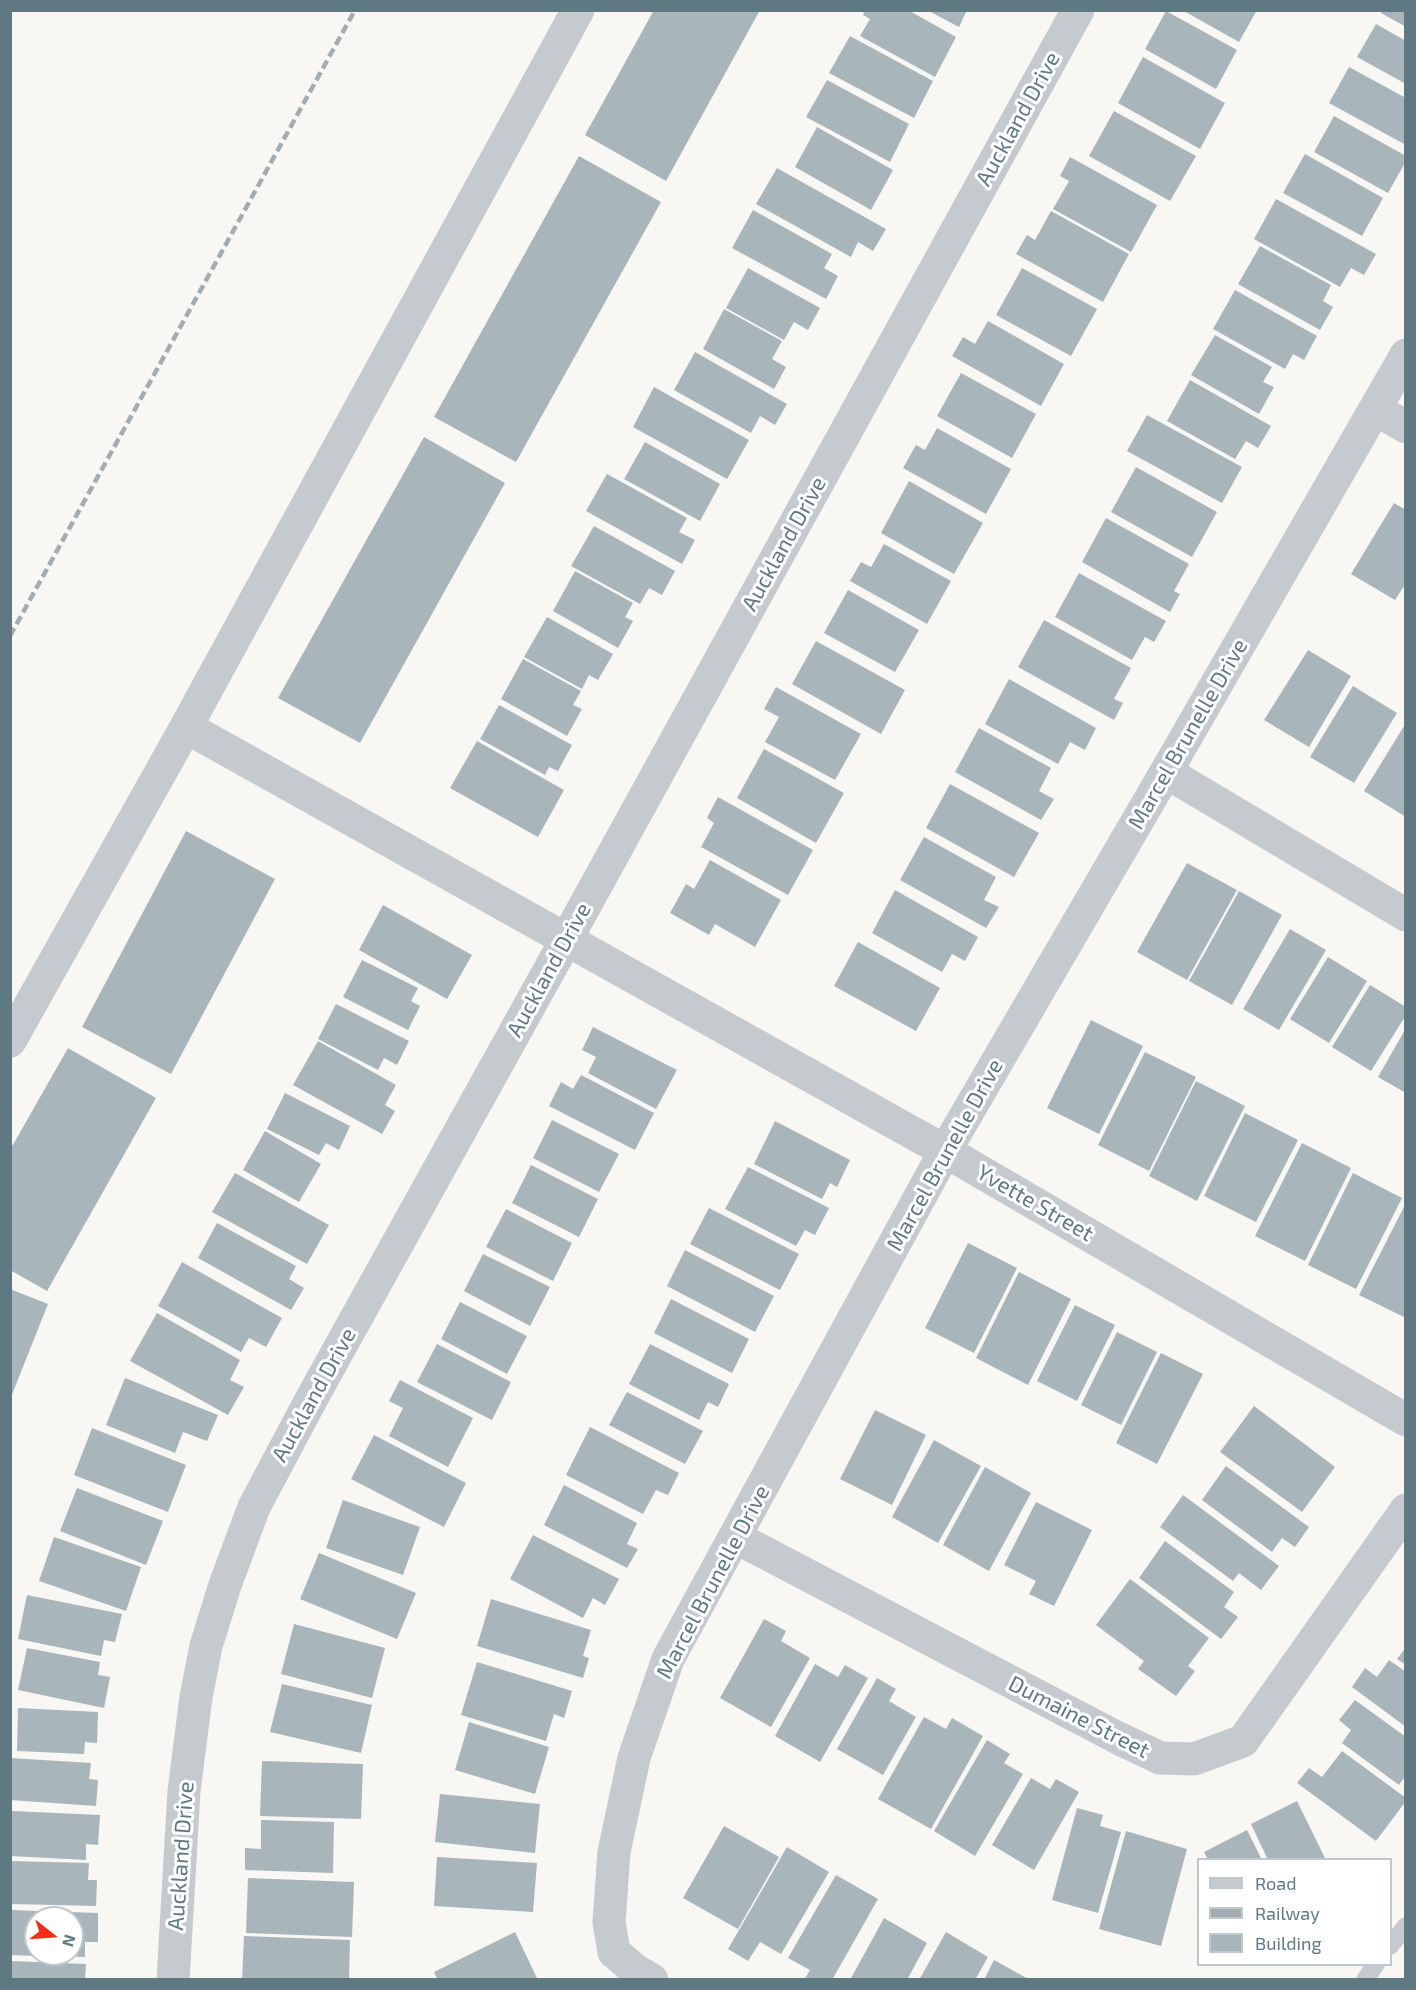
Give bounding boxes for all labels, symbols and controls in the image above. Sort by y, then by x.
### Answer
street label: Auckland Drive [970,47,1066,191]
street label: Auckland Drive [736,472,832,616]
street label: Marcel Brunelle Drive [1123,634,1253,834]
street label: Auckland Drive [501,898,597,1042]
street label: Marcel Brunelle Drive [881,1054,1009,1256]
street label: Yvette Street [972,1159,1098,1247]
street label: Auckland Drive [266,1323,362,1467]
street label: Marcel Brunelle Drive [651,1481,775,1683]
street label: Dumaine Street [1004,1670,1154,1764]
street label: Auckland Drive [163,1781,199,1931]
legend [1197,1858,1392,1966]
text: Road [1255,1872,1296,1894]
text: Railway [1255,1902,1320,1924]
north arrow [24,1906,84,1966]
text: Building [1255,1932,1322,1954]
text: N [59,1933,81,1949]

